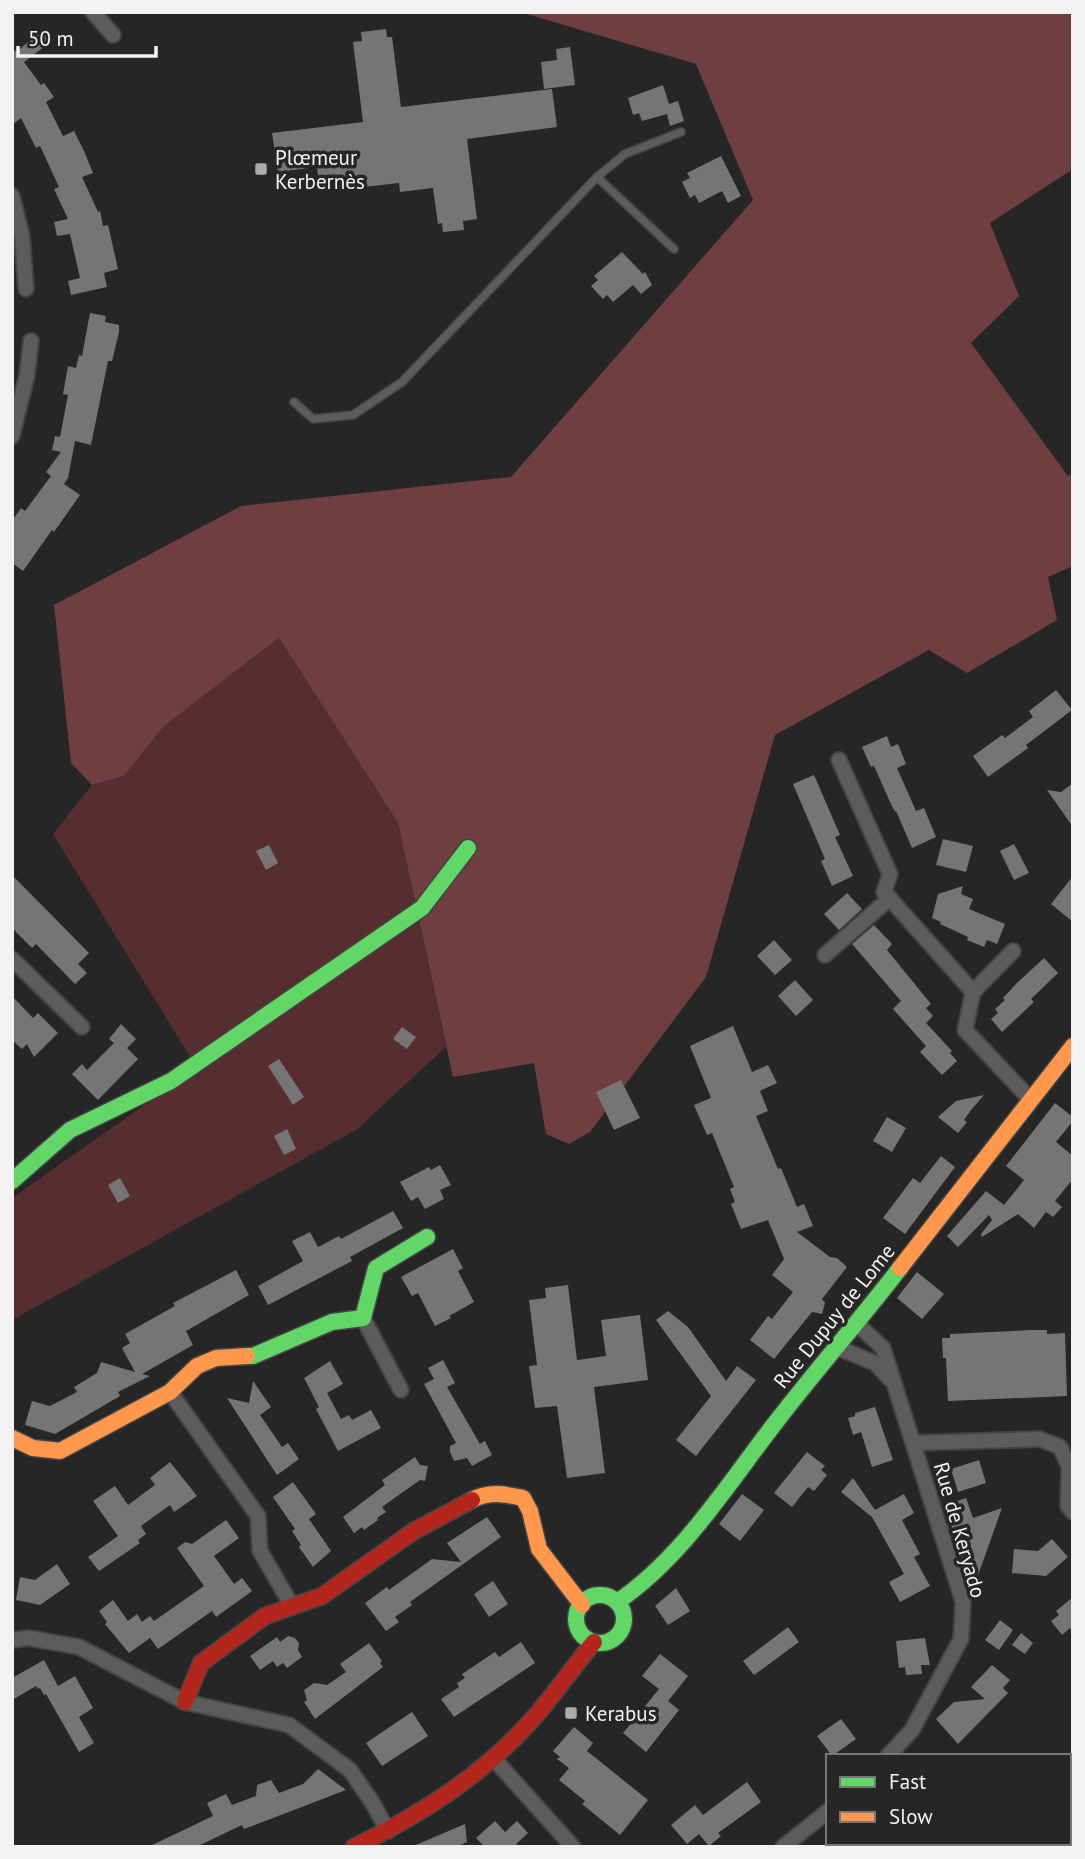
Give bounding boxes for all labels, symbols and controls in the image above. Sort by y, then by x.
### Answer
scale bar [18,14,156,58]
text: 50 m [28,25,74,52]
place label: Plœmeur Kerbernès [275,144,365,195]
marker: Plœmeur Kerbernès [253,161,269,177]
street label: Rue Dupuy de Lome [767,1238,901,1394]
street label: Rue de Keryado [928,1459,992,1601]
place label: Kerabus [585,1700,657,1727]
marker: Kerabus [563,1705,579,1721]
legend [826,1754,1071,1845]
text: Fast [889,1768,926,1795]
text: Slow [889,1803,933,1830]

